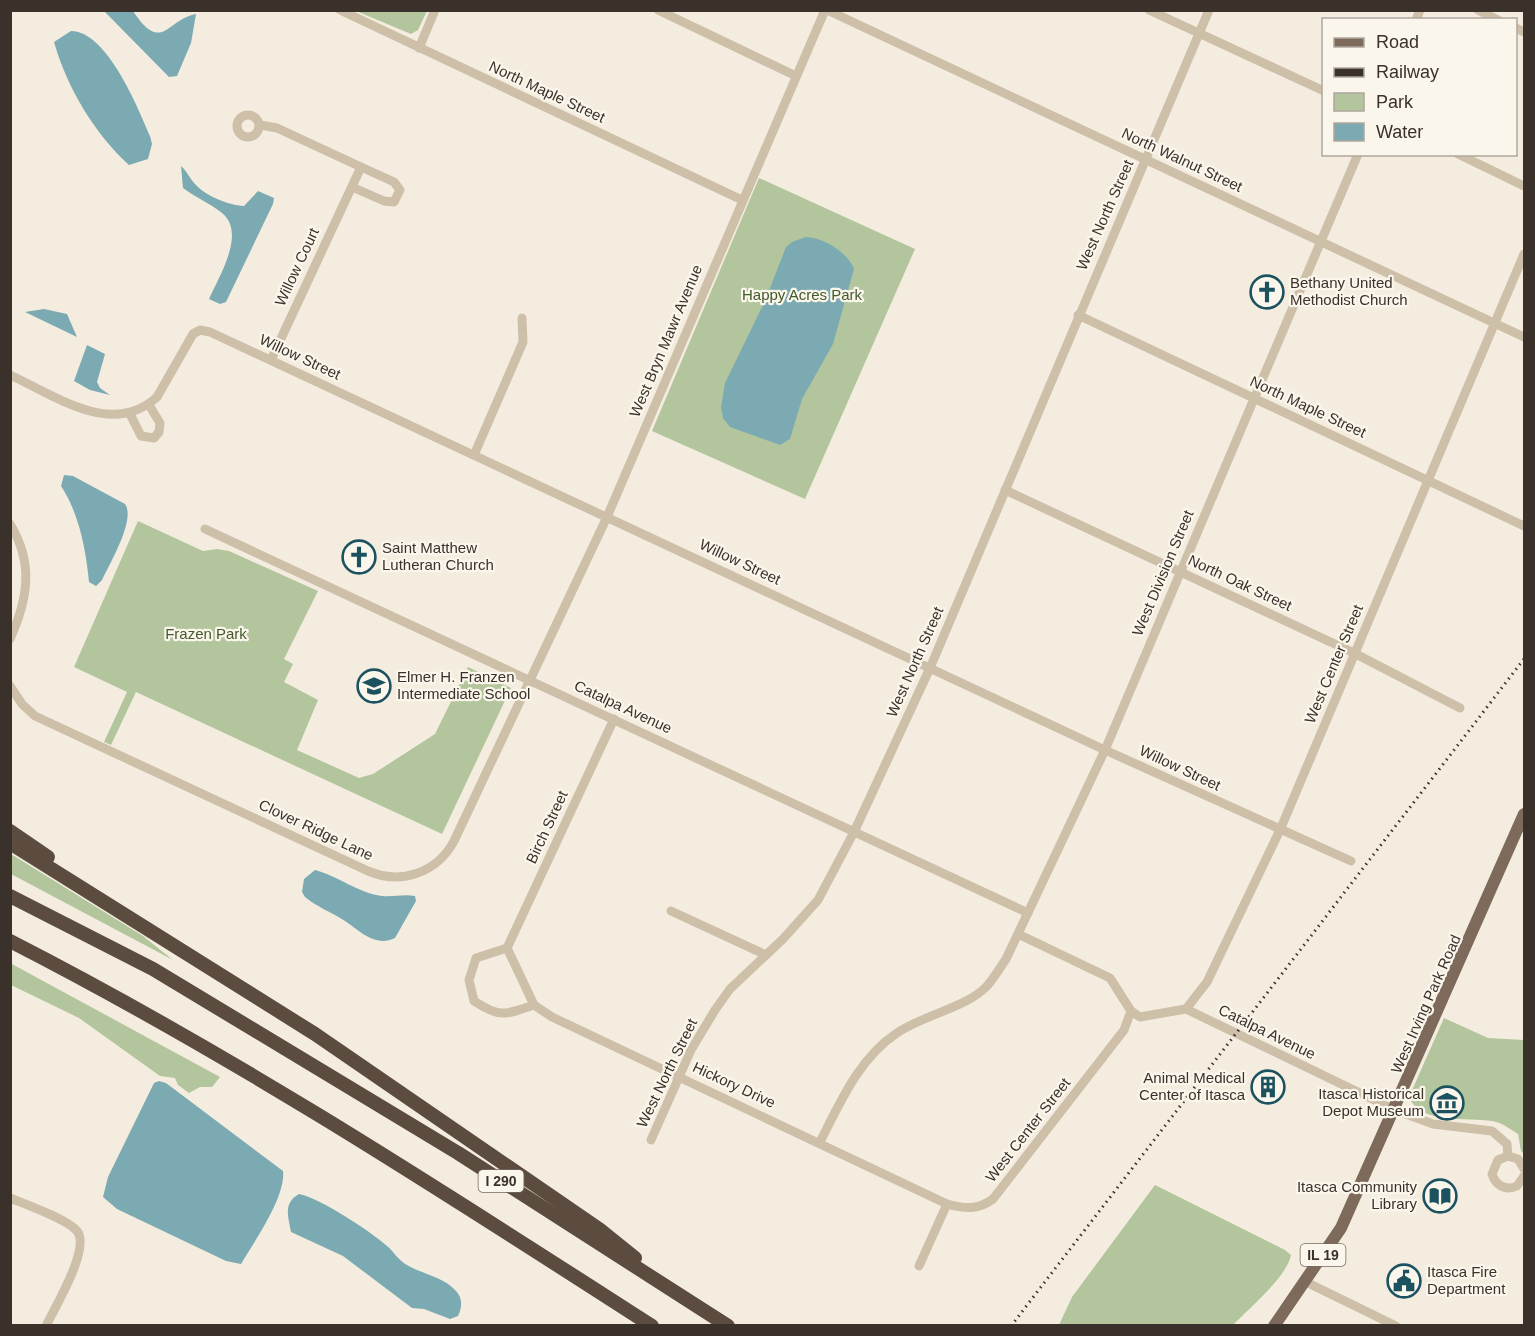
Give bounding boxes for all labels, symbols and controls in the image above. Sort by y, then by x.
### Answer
legend [1322,18,1517,156]
text: Road [1376,32,1419,52]
street label: North Maple Street [487,57,609,126]
text: Railway [1376,62,1439,82]
text: Park [1376,92,1414,112]
text: Water [1376,122,1423,142]
street label: North Walnut Street [1119,124,1246,195]
street label: West North Street [1073,156,1137,273]
street label: Willow Court [271,224,322,309]
street label: West Bryn Mawr Avenue [626,262,705,419]
church icon: Bethany United Methodist Church [1249,274,1285,310]
place label: Bethany United Methodist Church [1290,274,1408,308]
park label: Happy Acres Park [742,286,863,303]
street label: Willow Street [257,330,344,383]
street label: North Maple Street [1248,372,1370,441]
street label: West Division Street [1128,507,1197,638]
street label: Willow Street [697,535,784,588]
church icon: Saint Matthew Lutheran Church [341,539,377,575]
place label: Saint Matthew Lutheran Church [382,539,494,573]
street label: North Oak Street [1186,551,1296,614]
street label: West Center Street [1301,601,1367,726]
street label: West North Street [883,603,947,720]
park label: Frazen Park [165,625,247,642]
school or university icon: Elmer H. Franzen Intermediate School [356,668,392,704]
place label: Elmer H. Franzen Intermediate School [397,668,530,702]
street label: Catalpa Avenue [572,677,675,737]
street label: Willow Street [1137,741,1224,794]
street label: Birch Street [522,787,571,866]
street label: Clover Ridge Lane [256,796,376,864]
street label: West Irving Park Road [1387,932,1464,1076]
street label: Catalpa Avenue [1216,1001,1318,1062]
street label: West North Street [633,1015,701,1130]
street label: Hickory Drive [690,1058,778,1111]
place label: Animal Medical Center of Itasca [1139,1069,1246,1103]
building icon: Animal Medical Center of Itasca [1250,1069,1286,1105]
street label: West Center Street [982,1074,1074,1185]
place label: Itasca Historical Depot Museum [1318,1085,1424,1119]
museum icon: Itasca Historical Depot Museum [1429,1085,1465,1121]
road number: I 290 [478,1170,524,1192]
place label: Itasca Community Library [1297,1178,1417,1212]
library icon: Itasca Community Library [1422,1178,1458,1214]
road number: IL 19 [1300,1244,1346,1266]
public building icon: Itasca Fire Department [1386,1263,1422,1299]
place label: Itasca Fire Department [1427,1263,1506,1297]

